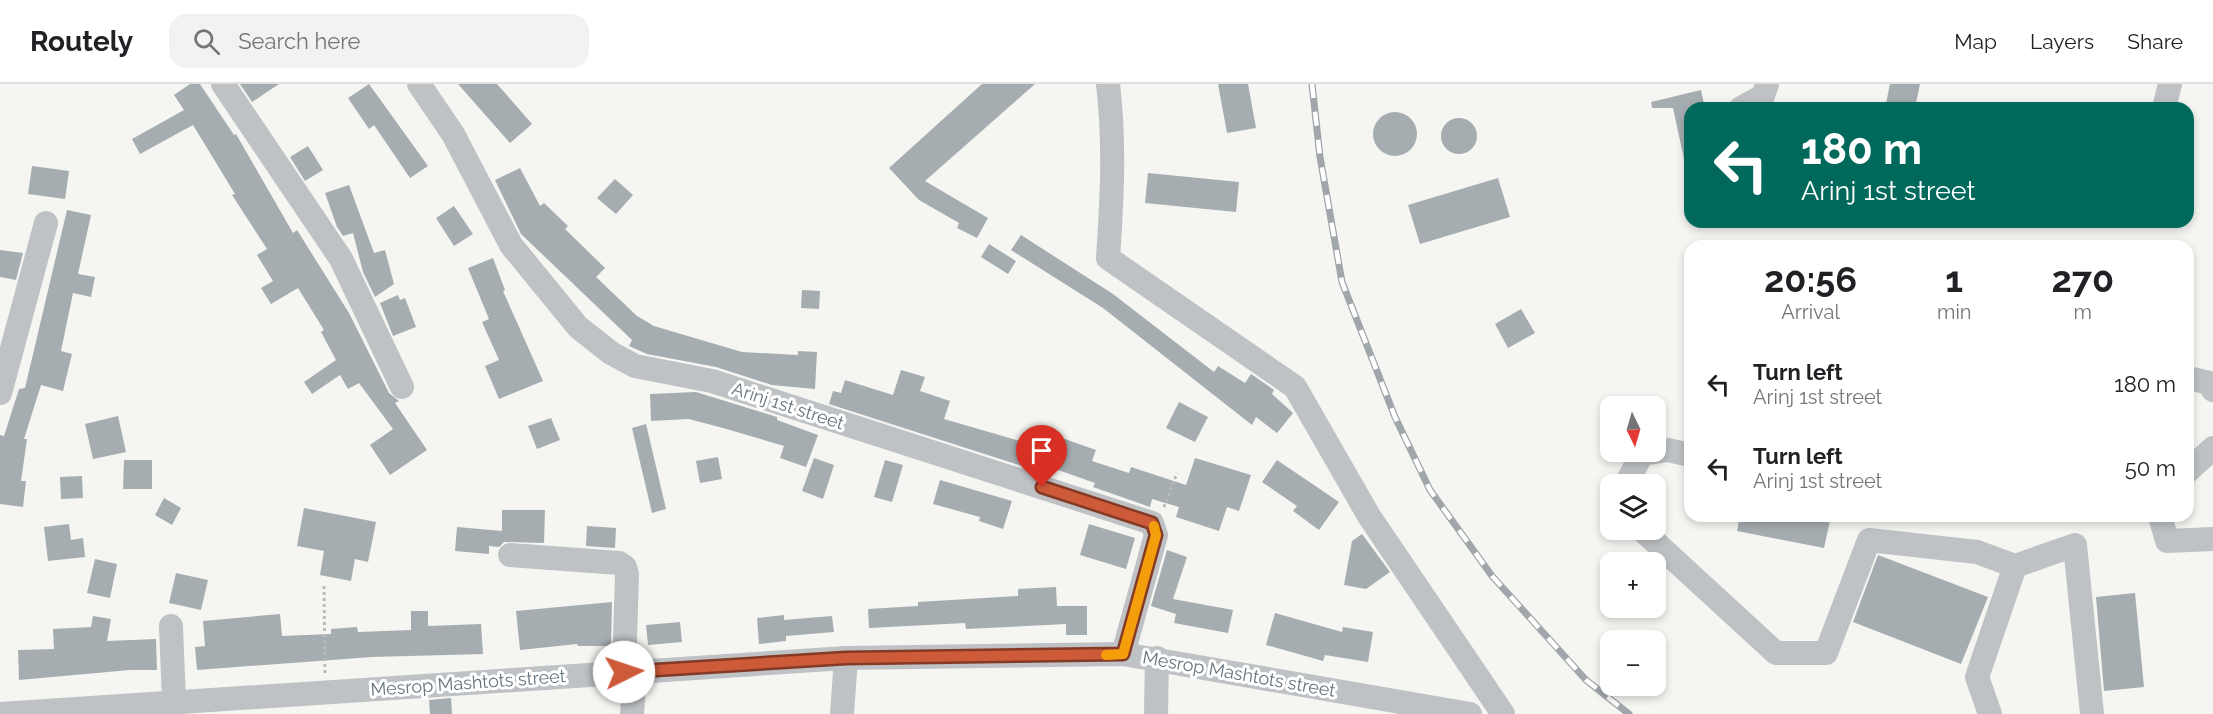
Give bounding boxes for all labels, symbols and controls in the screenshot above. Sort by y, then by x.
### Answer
search box [169,14,589,68]
text: Routely [30,25,133,58]
icon: search [190,25,223,58]
text: Search here [238,28,360,54]
text: Map [1954,29,1997,54]
text: Layers [2030,29,2094,54]
text: Share [2127,29,2183,54]
text: 180 m [1801,125,1922,174]
icon: left [1702,126,1780,204]
text: Arinj 1st street [1801,175,1976,206]
text: 20:56 [1764,258,1857,300]
text: 1 [1945,258,1963,300]
text: 270 [2051,258,2114,300]
text: Arrival [1781,300,1840,324]
text: min [1937,300,1971,324]
text: m [2074,300,2092,324]
text: Turn left [1753,359,1843,385]
icon: left [1702,368,1735,401]
text: 180 m [2114,371,2176,397]
street label: Arinj 1st street [730,378,847,433]
text: Arinj 1st street [1753,385,1882,409]
north arrow [1600,396,1666,462]
map controls [1600,396,1666,696]
pin [1016,425,1067,487]
icon: arrive [1025,434,1058,467]
text: Turn left [1753,443,1843,469]
icon: left [1702,452,1735,485]
text: 50 m [2125,455,2176,481]
text: Arinj 1st street [1753,469,1882,493]
button: layers [1600,474,1666,540]
button: + [1600,552,1666,618]
button: − [1600,630,1666,696]
position arrow [592,640,656,704]
street label: Mesrop Mashtots street [1141,646,1337,701]
street label: Mesrop Mashtots street [370,665,566,700]

